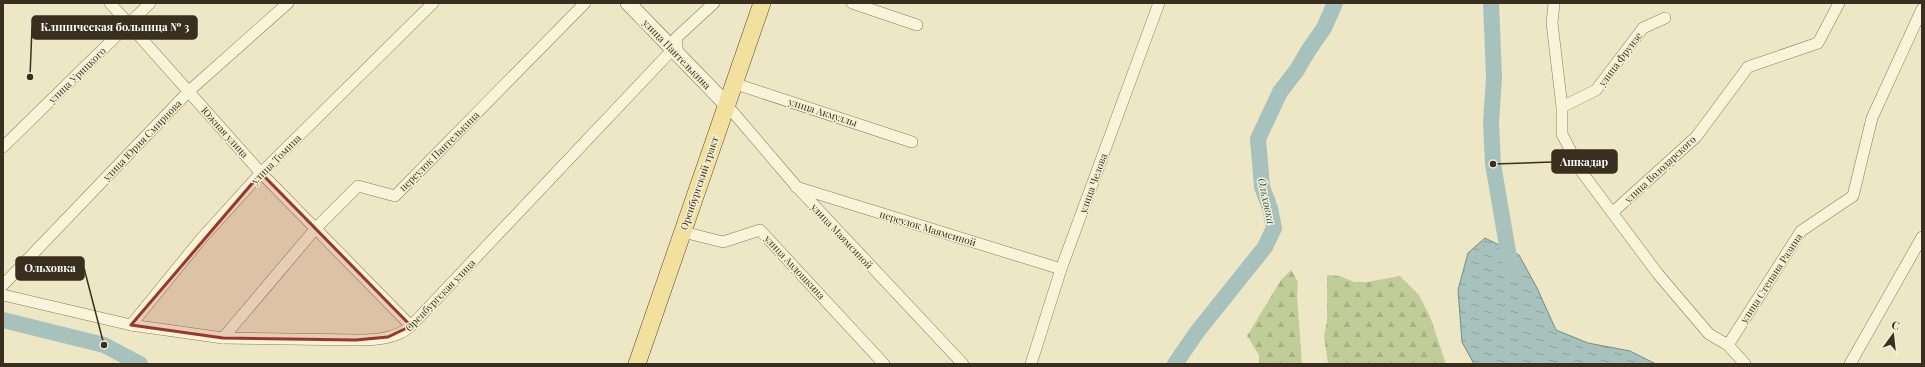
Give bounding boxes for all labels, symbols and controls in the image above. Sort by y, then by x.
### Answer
street label: улица Пантелькина [639,15,714,92]
callout: Клиническая больница № 3 [32,16,197,39]
text: Клиническая больница № 3 [41,19,189,34]
street label: улица Фрунзе [1594,29,1645,90]
street label: улица Урицкого [44,44,109,107]
street label: улица Акмуллы [786,94,860,130]
street label: улица Юрия Смирнова [99,96,184,184]
street label: Южная улица [198,103,252,161]
street label: переулок Пантелькина [396,108,482,194]
street label: улица Томина [247,131,304,188]
street label: улица Володарского [1620,132,1699,207]
street label: Оренбургский тракт [676,134,722,232]
callout: Ашкадар [1552,150,1617,173]
street label: улица Челова [1075,151,1110,216]
text: Ашкадар [1559,154,1608,169]
water label: Ольховка [1255,177,1279,226]
street label: улица Маямсиной [807,200,876,272]
street label: переулок Маямсиной [878,207,978,249]
street label: улица Степана Разина [1736,230,1805,326]
street label: улица Авдошкина [761,231,829,302]
street label: Оренбургская улица [402,256,478,334]
callout: Ольховка [16,257,84,280]
text: Ольховка [24,260,76,275]
north arrow [1873,315,1913,355]
text: С [1890,317,1902,333]

